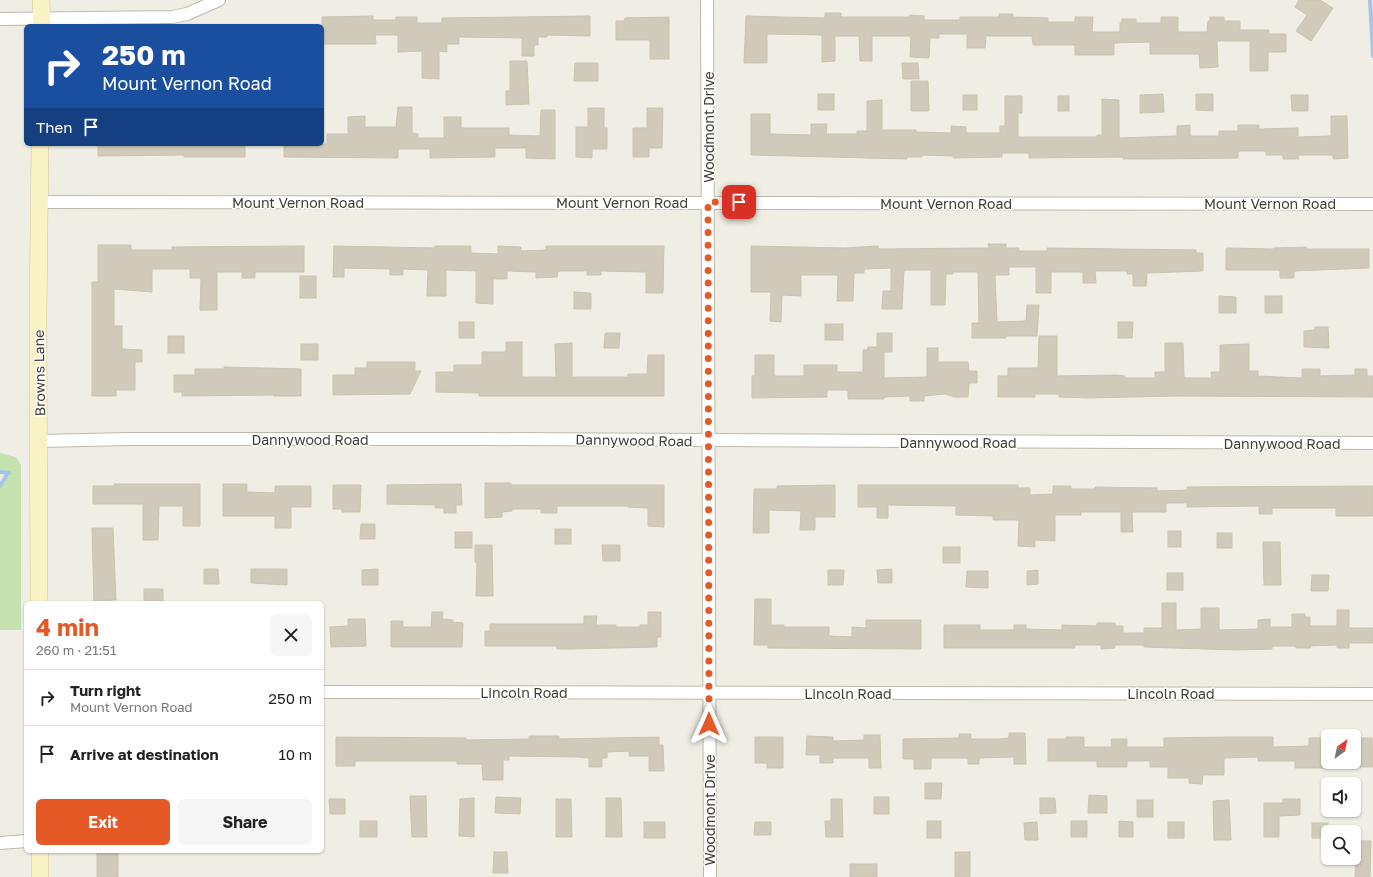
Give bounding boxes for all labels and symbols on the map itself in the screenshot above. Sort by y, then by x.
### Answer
street label: Woodmont Drive [700,71,717,183]
pin [722,185,756,219]
street label: Mount Vernon Road [232,194,364,211]
street label: Mount Vernon Road [556,194,688,211]
street label: Mount Vernon Road [880,195,1012,212]
street label: Mount Vernon Road [1204,195,1336,212]
street label: Browns Lane [30,330,48,416]
street label: Dannywood Road [575,430,693,450]
street label: Dannywood Road [251,431,369,448]
street label: Dannywood Road [899,434,1017,451]
street label: Dannywood Road [1223,435,1341,452]
street label: Lincoln Road [480,684,568,701]
street label: Lincoln Road [804,685,892,702]
street label: Lincoln Road [1127,685,1215,702]
position arrow [688,703,730,745]
north arrow [1321,729,1361,769]
street label: Woodmont Drive [701,754,718,866]

